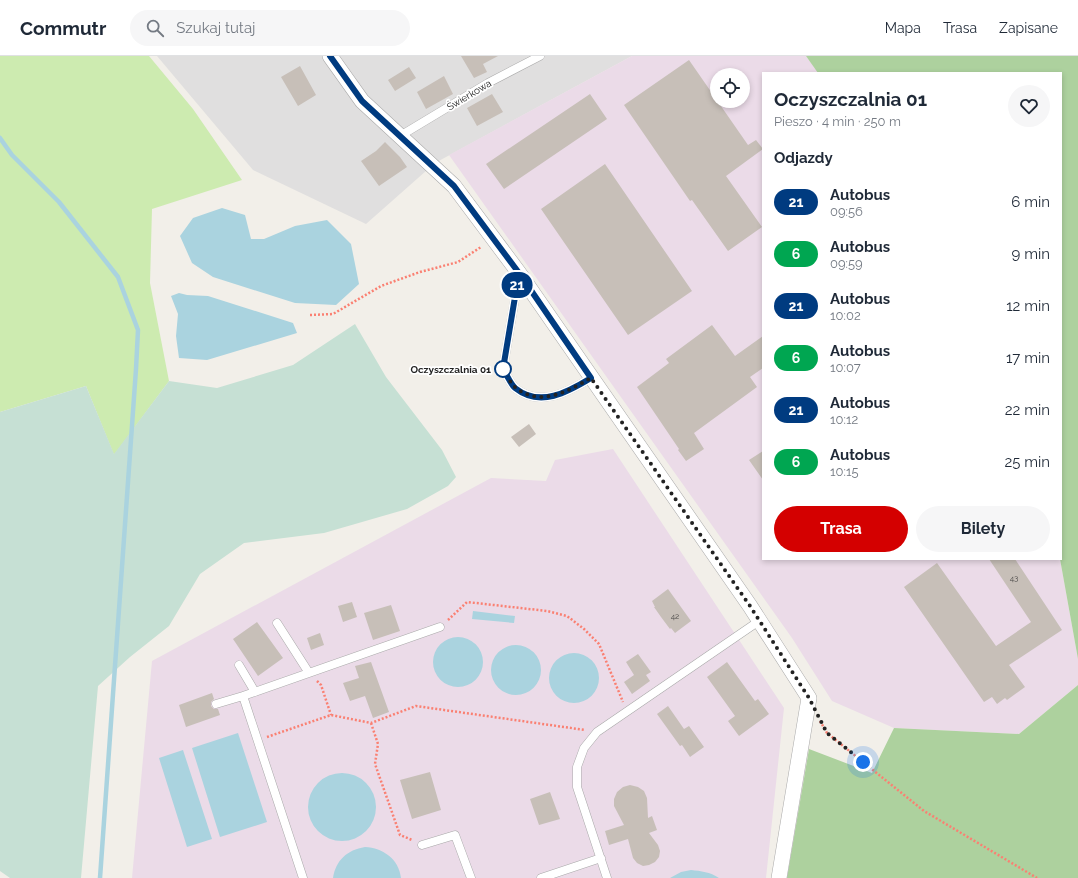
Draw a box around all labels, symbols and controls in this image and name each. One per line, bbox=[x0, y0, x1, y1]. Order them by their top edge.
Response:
search box bbox=[130, 10, 410, 46]
text: Commutr bbox=[20, 17, 106, 39]
icon: search bbox=[144, 17, 166, 39]
text: Szukaj tutaj bbox=[176, 19, 255, 37]
text: Mapa bbox=[885, 20, 921, 36]
text: Trasa bbox=[943, 20, 977, 36]
text: Zapisane bbox=[999, 20, 1058, 36]
map controls bbox=[710, 68, 750, 108]
button: locate bbox=[710, 68, 750, 108]
street label: Świerkowa bbox=[445, 77, 493, 113]
button: heart bbox=[1008, 85, 1050, 127]
text: Oczyszczalnia 01 bbox=[774, 88, 927, 110]
text: Pieszo · 4 min · 250 m bbox=[774, 114, 901, 129]
text: Odjazdy bbox=[774, 149, 833, 167]
text: Autobus bbox=[830, 186, 890, 204]
text: 6 min bbox=[1011, 193, 1050, 211]
text: 21 bbox=[789, 194, 803, 210]
text: 09:56 bbox=[830, 204, 863, 219]
text: Autobus bbox=[830, 238, 890, 256]
text: 9 min bbox=[1012, 245, 1050, 263]
text: 6 bbox=[792, 246, 800, 262]
text: 09:59 bbox=[830, 256, 863, 271]
line badge: 21 bbox=[499, 272, 535, 298]
text: 21 bbox=[510, 277, 524, 293]
text: Autobus bbox=[830, 290, 890, 308]
text: 12 min bbox=[1006, 297, 1050, 315]
text: 21 bbox=[789, 298, 803, 314]
text: 10:02 bbox=[830, 308, 861, 323]
text: Autobus bbox=[830, 342, 890, 360]
text: 17 min bbox=[1006, 349, 1050, 367]
text: 6 bbox=[792, 350, 800, 366]
marker: Oczyszczalnia 01 bbox=[494, 360, 512, 378]
text: 10:07 bbox=[830, 360, 861, 375]
place label: Oczyszczalnia 01 bbox=[410, 364, 491, 375]
text: Autobus bbox=[830, 394, 890, 412]
text: 22 min bbox=[1005, 401, 1050, 419]
text: 21 bbox=[789, 402, 803, 418]
text: 10:12 bbox=[830, 412, 858, 427]
text: Autobus bbox=[830, 446, 890, 464]
text: 25 min bbox=[1004, 453, 1050, 471]
text: 6 bbox=[792, 454, 800, 470]
text: 10:15 bbox=[830, 464, 859, 479]
button: Trasa bbox=[774, 506, 908, 552]
button: Bilety bbox=[916, 506, 1050, 552]
house number: 43 bbox=[1010, 573, 1018, 583]
house number: 42 bbox=[671, 611, 679, 621]
your location bbox=[853, 752, 873, 772]

